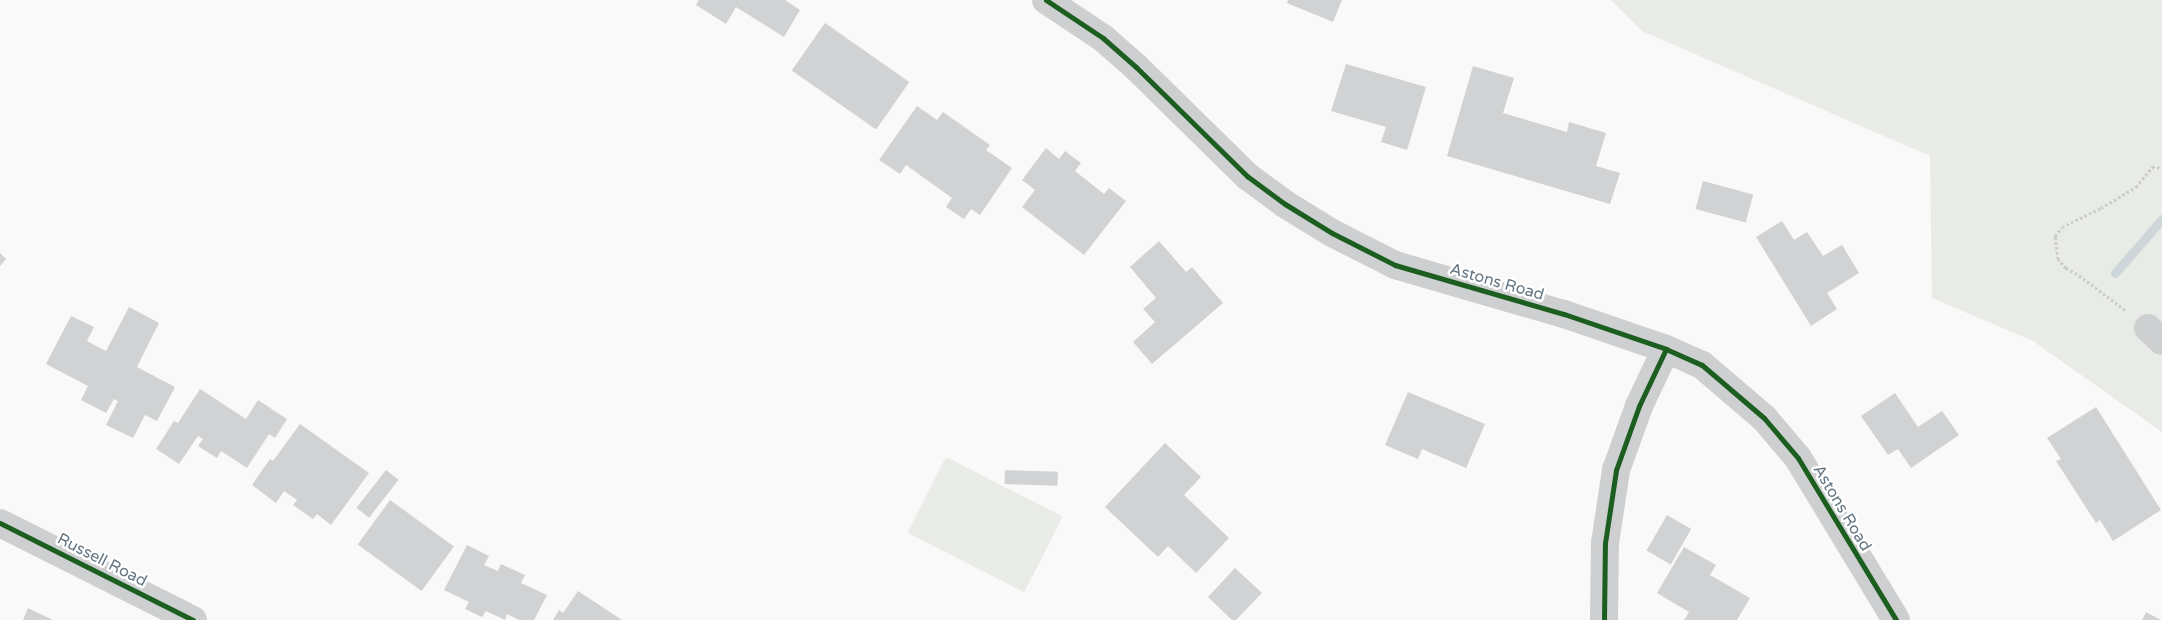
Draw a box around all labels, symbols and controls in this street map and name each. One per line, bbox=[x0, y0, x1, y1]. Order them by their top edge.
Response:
street label: Astons Road bbox=[1448, 259, 1546, 305]
street label: Astons Road bbox=[1809, 461, 1875, 555]
street label: Russell Road bbox=[54, 529, 150, 591]

